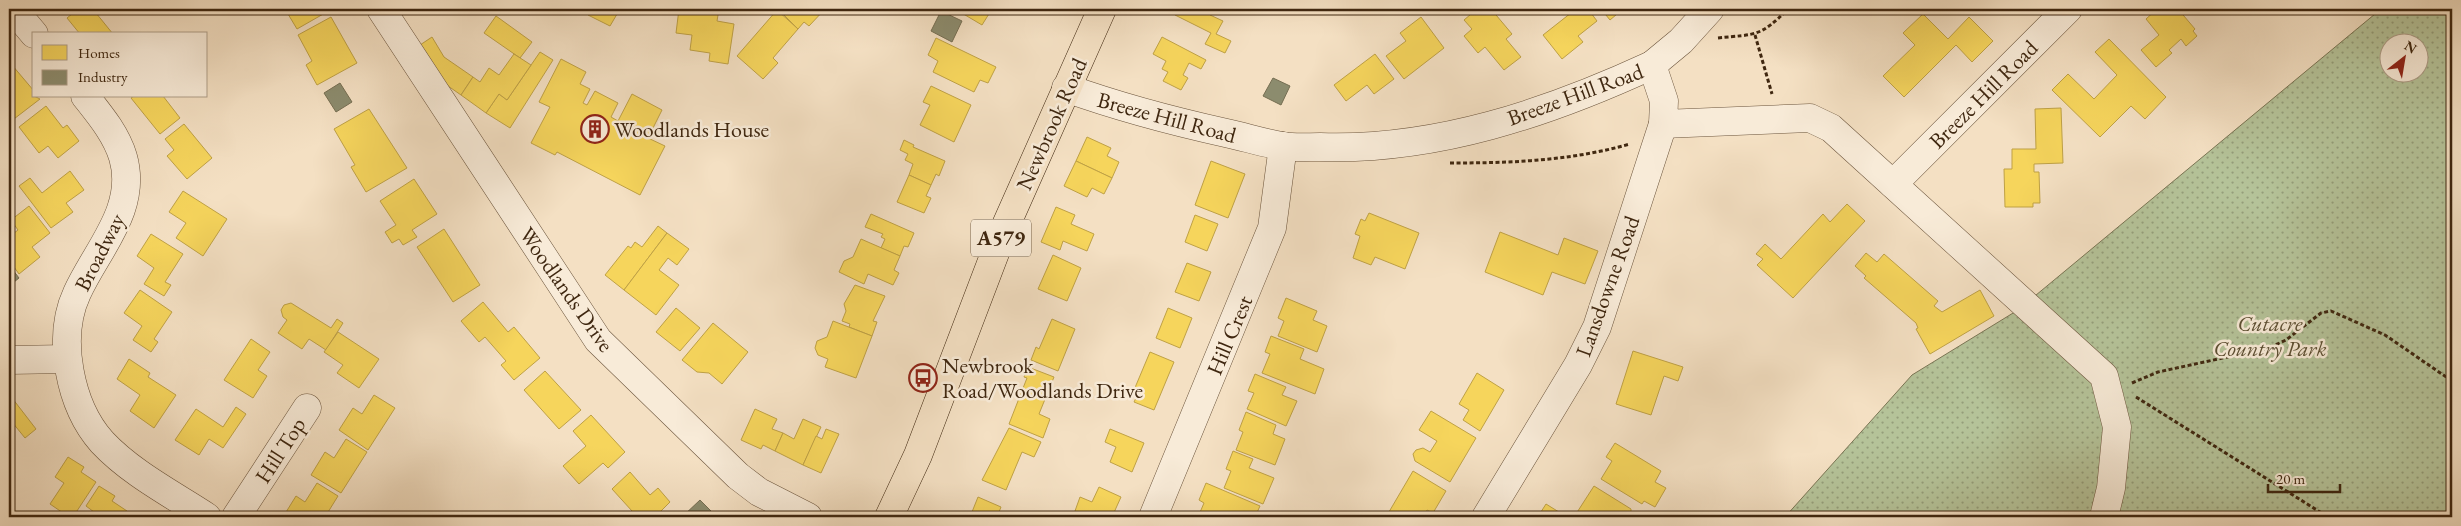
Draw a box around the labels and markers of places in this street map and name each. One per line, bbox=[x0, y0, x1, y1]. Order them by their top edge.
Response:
building icon: Woodlands House bbox=[580, 114, 610, 144]
place label: Woodlands House bbox=[614, 115, 770, 144]
place label: Newbrook Road/Woodlands Drive bbox=[942, 351, 1143, 405]
bus stop icon: Newbrook Road/Woodlands Drive bbox=[908, 363, 938, 393]

